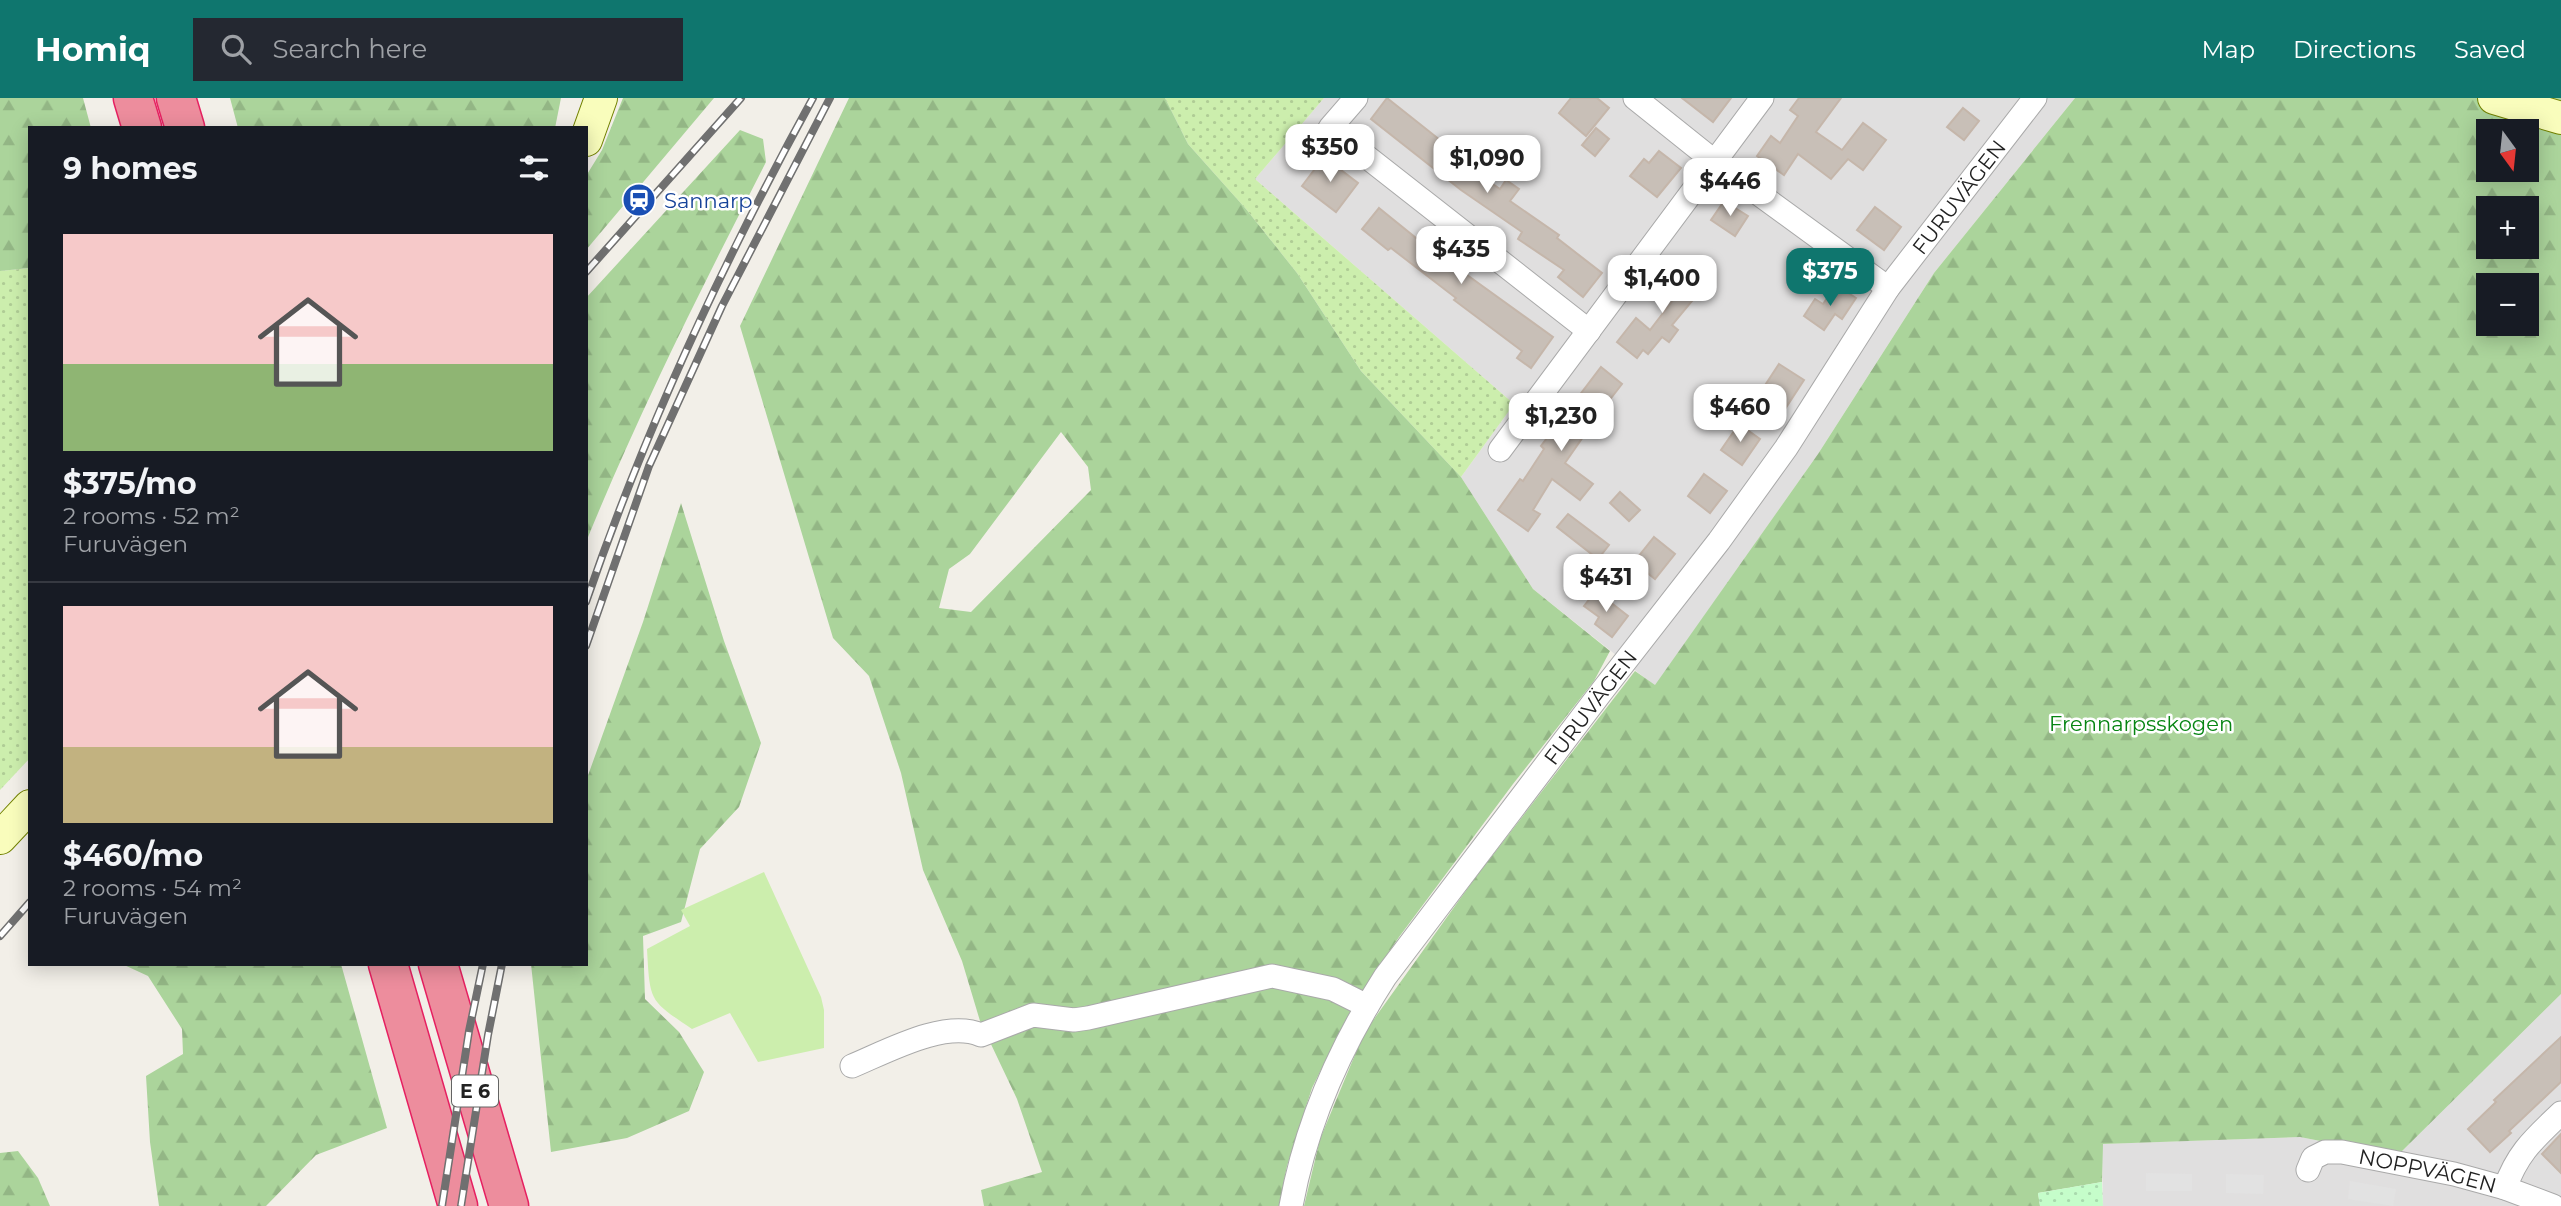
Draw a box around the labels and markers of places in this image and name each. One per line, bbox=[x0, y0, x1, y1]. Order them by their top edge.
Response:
pin: $350 bbox=[1289, 125, 1371, 184]
pin: $1,090 bbox=[1430, 136, 1544, 195]
pin: $446 bbox=[1689, 158, 1771, 218]
station icon: Sannarp bbox=[620, 181, 658, 219]
place label: Sannarp bbox=[664, 188, 753, 213]
pin: $435 bbox=[1420, 226, 1502, 286]
pin: $375 bbox=[1789, 248, 1871, 308]
pin: $1,400 bbox=[1605, 256, 1719, 315]
pin: $460 bbox=[1699, 384, 1781, 444]
pin: $1,230 bbox=[1504, 394, 1618, 453]
pin: $431 bbox=[1565, 554, 1647, 614]

